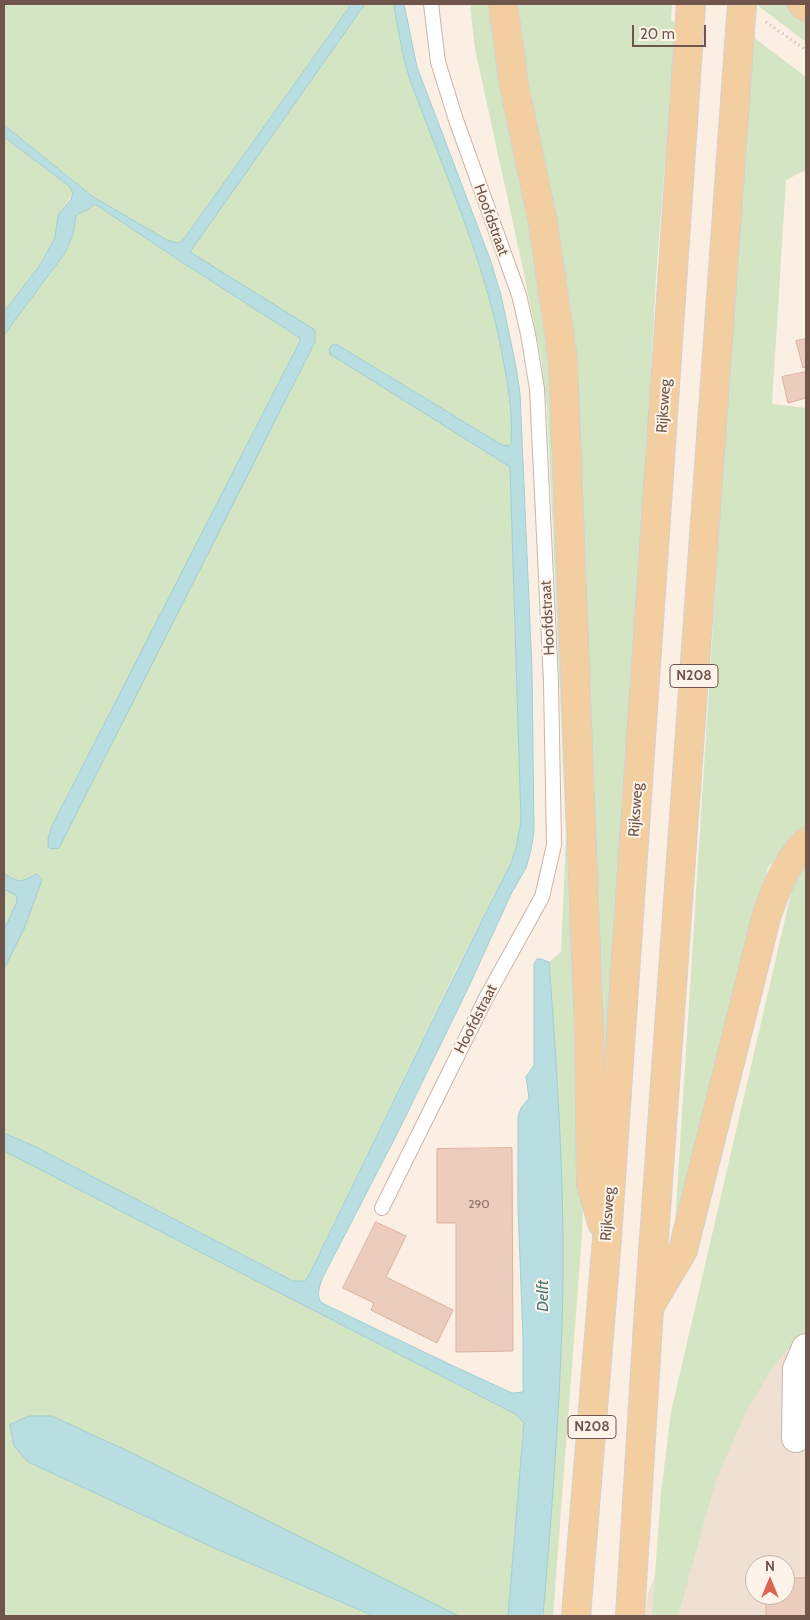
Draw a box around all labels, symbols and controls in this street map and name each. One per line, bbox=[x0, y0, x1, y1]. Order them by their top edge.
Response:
scale bar bbox=[635, 15, 709, 47]
text: 20 m bbox=[640, 25, 675, 43]
street label: Hoofdstraat bbox=[470, 182, 512, 258]
street label: Rijksweg bbox=[653, 378, 675, 434]
street label: Hoofdstraat bbox=[537, 580, 559, 656]
road number: N208 bbox=[670, 664, 718, 688]
street label: Rijksweg bbox=[625, 782, 647, 838]
street label: Hoofdstraat bbox=[451, 981, 501, 1057]
street label: Rijksweg bbox=[597, 1186, 619, 1242]
house number: 290 bbox=[468, 1197, 490, 1211]
water label: Delft bbox=[533, 1280, 553, 1312]
road number: N208 bbox=[568, 1415, 616, 1438]
north arrow bbox=[745, 1555, 795, 1605]
text: N bbox=[765, 1557, 775, 1575]

